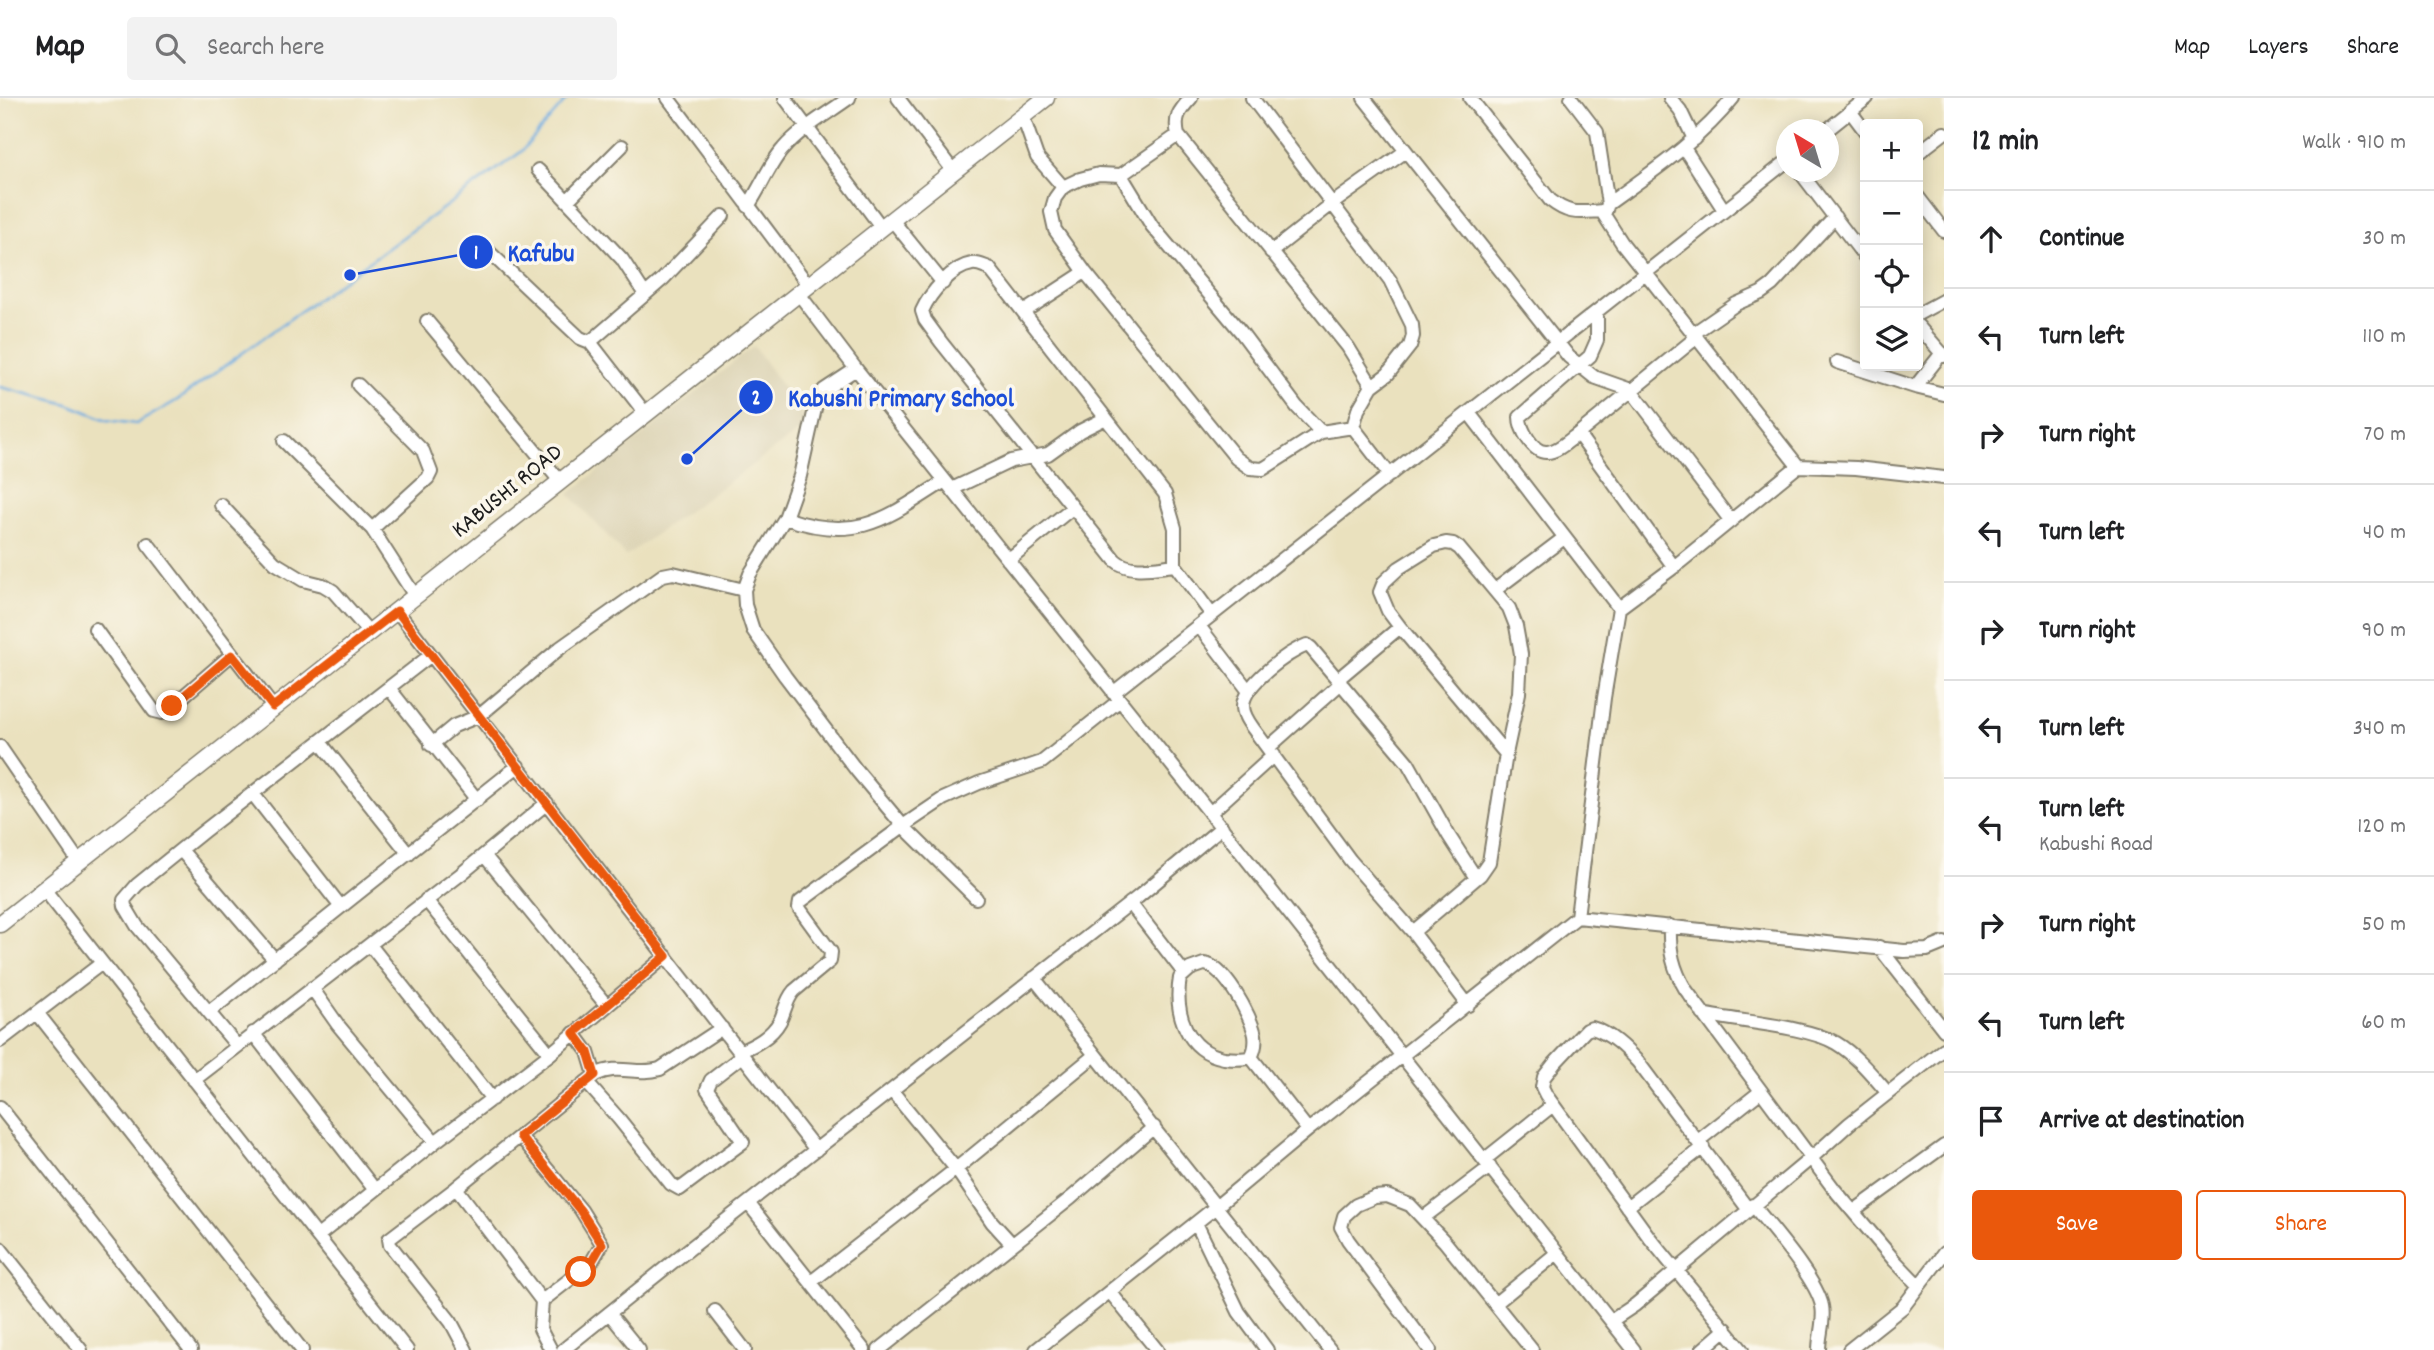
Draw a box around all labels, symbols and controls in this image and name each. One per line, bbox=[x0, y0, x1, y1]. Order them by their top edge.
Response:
search box bbox=[127, 17, 617, 80]
text: Map bbox=[35, 25, 85, 72]
icon: search bbox=[151, 29, 189, 67]
text: Search here bbox=[207, 30, 325, 67]
text: Map bbox=[2174, 31, 2210, 65]
text: Layers bbox=[2248, 31, 2309, 65]
text: Share bbox=[2347, 31, 2399, 65]
north arrow bbox=[1776, 119, 1839, 182]
map controls bbox=[1860, 119, 1923, 371]
button: + bbox=[1860, 119, 1923, 182]
text: 12 min bbox=[1972, 122, 2039, 165]
text: Walk · 910 m bbox=[2302, 127, 2406, 160]
button: − bbox=[1860, 182, 1923, 245]
icon: ahead bbox=[1972, 220, 2010, 258]
text: Continue bbox=[2039, 221, 2124, 258]
text: 30 m bbox=[2362, 223, 2406, 256]
callout: Kafubu bbox=[458, 229, 588, 276]
text: Kafubu bbox=[507, 237, 575, 274]
text: 1 bbox=[474, 240, 478, 270]
button: locate bbox=[1860, 245, 1923, 308]
button: layers bbox=[1860, 308, 1923, 371]
icon: left bbox=[1972, 318, 2010, 356]
text: Turn left bbox=[2039, 319, 2125, 356]
text: 110 m bbox=[2362, 321, 2406, 354]
callout: Kabushi Primary School bbox=[739, 373, 1028, 420]
text: Kabushi Primary School bbox=[788, 382, 1015, 419]
text: 2 bbox=[751, 385, 761, 415]
icon: right bbox=[1972, 416, 2010, 454]
text: Turn right bbox=[2039, 417, 2136, 454]
text: 70 m bbox=[2364, 419, 2406, 452]
street label: KABUSHI ROAD bbox=[445, 437, 571, 547]
icon: left bbox=[1972, 514, 2010, 552]
text: Turn left bbox=[2039, 515, 2125, 552]
text: 40 m bbox=[2363, 517, 2406, 550]
icon: right bbox=[1972, 612, 2010, 650]
text: Turn right bbox=[2039, 613, 2136, 650]
text: 90 m bbox=[2362, 615, 2406, 648]
route end bbox=[156, 690, 187, 721]
icon: left bbox=[1972, 710, 2010, 748]
text: Turn left bbox=[2039, 711, 2125, 748]
text: 340 m bbox=[2353, 713, 2406, 746]
text: Turn left bbox=[2039, 792, 2125, 829]
icon: left bbox=[1972, 808, 2010, 846]
text: 120 m bbox=[2357, 811, 2406, 844]
text: Kabushi Road bbox=[2039, 829, 2153, 862]
icon: right bbox=[1972, 906, 2010, 944]
text: Turn right bbox=[2039, 907, 2136, 944]
text: 50 m bbox=[2362, 909, 2406, 942]
icon: left bbox=[1972, 1004, 2010, 1042]
text: Turn left bbox=[2039, 1005, 2125, 1042]
text: 60 m bbox=[2361, 1007, 2406, 1040]
icon: arrive bbox=[1972, 1102, 2010, 1140]
text: Arrive at destination bbox=[2039, 1103, 2244, 1140]
button: Save bbox=[1972, 1190, 2182, 1260]
button: Share bbox=[2196, 1190, 2406, 1260]
route start bbox=[565, 1256, 596, 1287]

